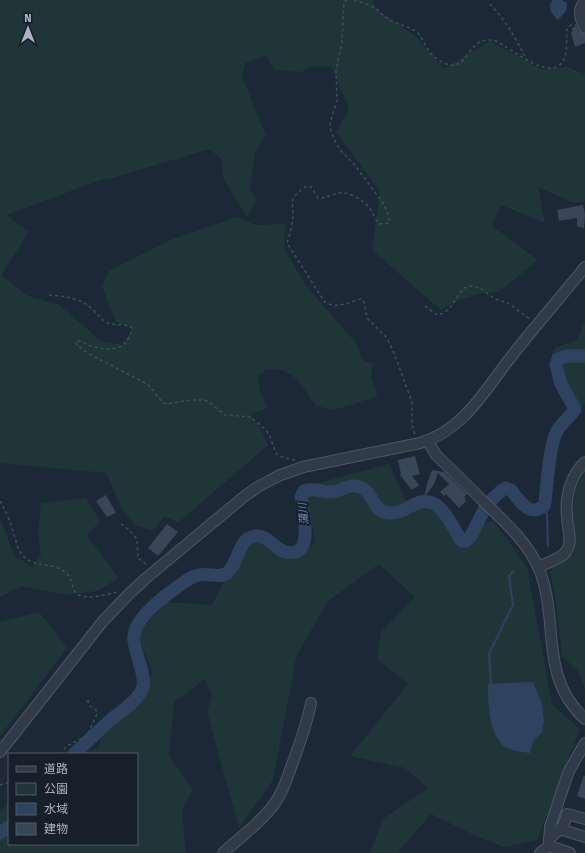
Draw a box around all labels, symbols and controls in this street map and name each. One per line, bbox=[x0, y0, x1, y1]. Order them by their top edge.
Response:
north arrow bbox=[8, 8, 48, 48]
text: N bbox=[24, 12, 32, 25]
water label: 蒲川 bbox=[296, 501, 311, 526]
legend bbox=[8, 753, 138, 845]
text: 道路 bbox=[44, 762, 68, 776]
text: 公園 bbox=[44, 782, 68, 796]
text: 水域 bbox=[44, 802, 68, 816]
text: 建物 bbox=[44, 822, 68, 836]

